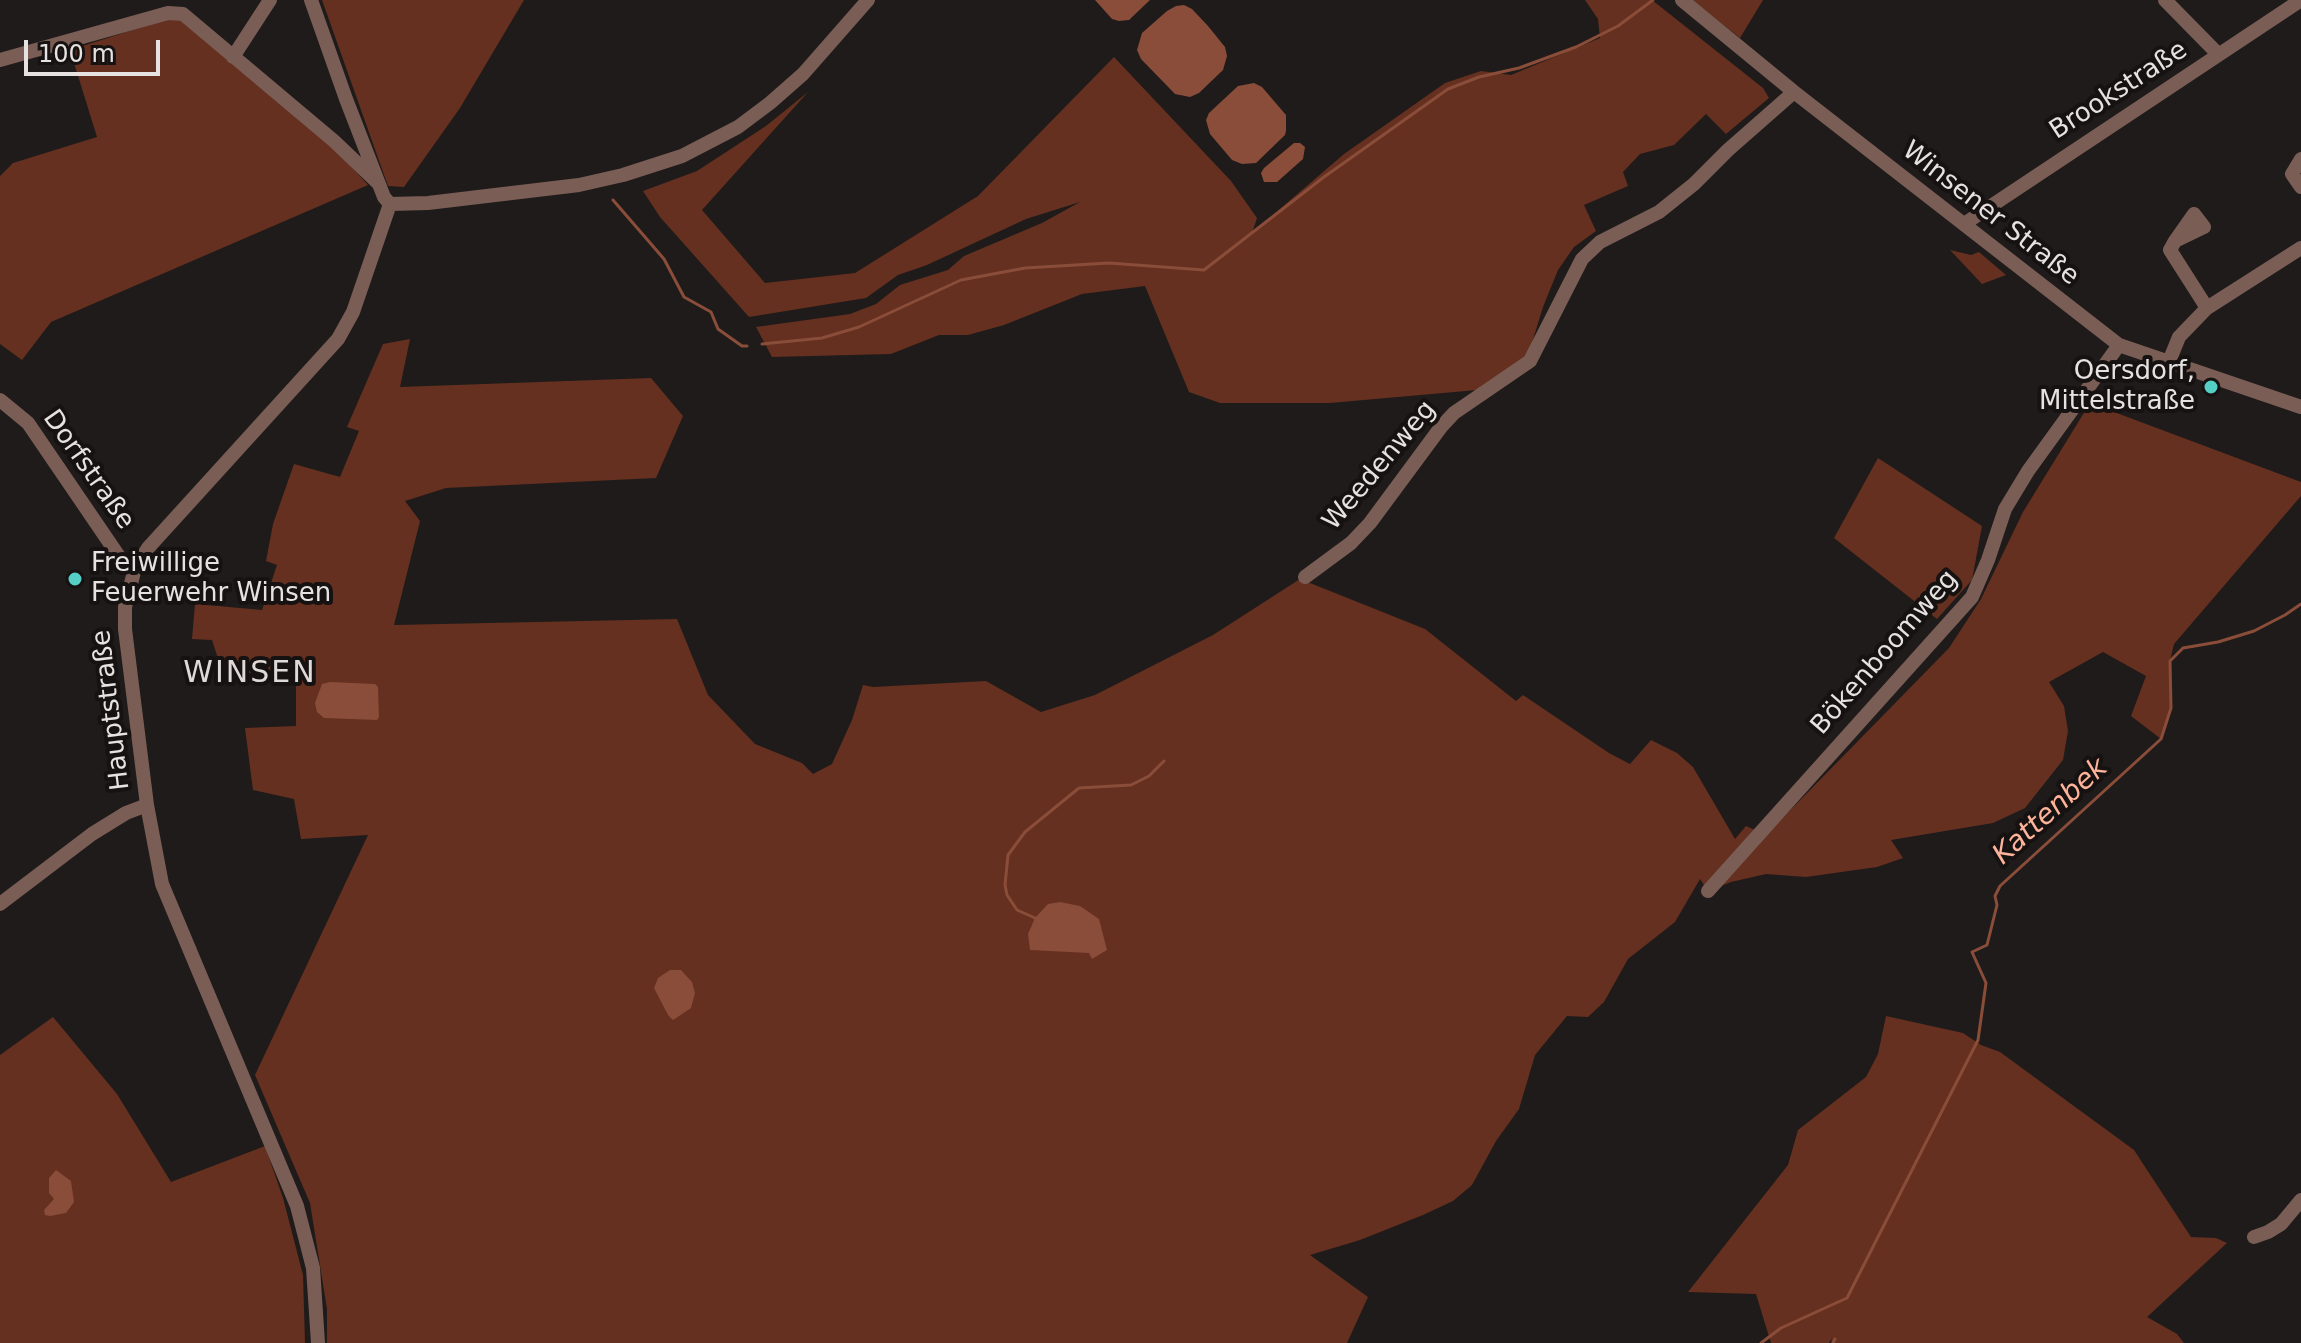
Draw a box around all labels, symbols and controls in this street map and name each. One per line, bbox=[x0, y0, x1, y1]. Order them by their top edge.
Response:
scale bar bbox=[28, 24, 164, 74]
street label: Brookstraße bbox=[2044, 35, 2194, 147]
text: 100 m bbox=[38, 40, 115, 68]
street label: Winsener Straße bbox=[1895, 135, 2085, 293]
place label: Oersdorf, Mittelstraße bbox=[2039, 356, 2195, 418]
marker: Oersdorf, Mittelstraße bbox=[2202, 378, 2220, 396]
street label: Weedenweg bbox=[1317, 395, 1443, 537]
street label: Dorfstraße bbox=[35, 404, 141, 536]
place label: Freiwillige Feuerwehr Winsen bbox=[91, 548, 331, 610]
street label: Bökenboomweg bbox=[1805, 564, 1965, 742]
marker: Freiwillige Feuerwehr Winsen bbox=[66, 570, 84, 588]
street label: Hauptstraße bbox=[87, 628, 137, 792]
district label: WINSEN bbox=[183, 656, 317, 692]
water label: Kattenbek bbox=[1987, 752, 2115, 872]

